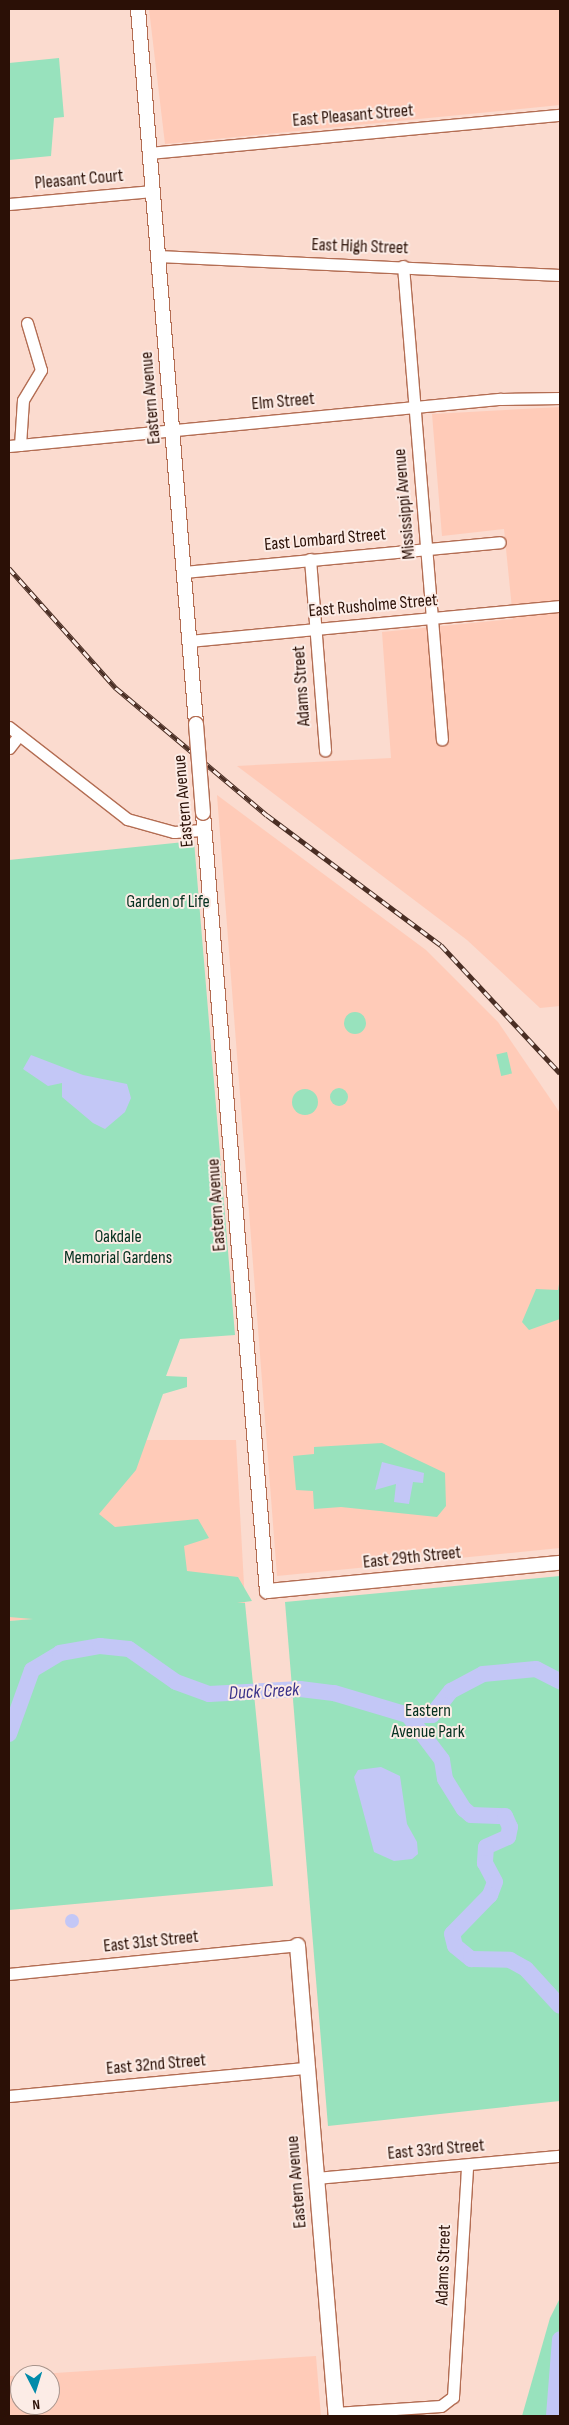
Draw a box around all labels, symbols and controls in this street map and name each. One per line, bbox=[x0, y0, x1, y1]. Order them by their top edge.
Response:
street label: East Pleasant Street bbox=[292, 100, 414, 132]
street label: Pleasant Court bbox=[34, 165, 124, 195]
street label: East High Street bbox=[311, 235, 409, 259]
street label: Eastern Avenue bbox=[136, 351, 166, 445]
street label: Elm Street bbox=[251, 388, 315, 416]
street label: Mississippi Avenue bbox=[389, 448, 421, 560]
street label: East Lombard Street bbox=[263, 524, 387, 556]
street label: East Rusholme Street bbox=[308, 590, 438, 622]
street label: Adams Street bbox=[288, 645, 316, 727]
street label: Eastern Avenue bbox=[169, 754, 199, 848]
park label: Garden of Life bbox=[126, 891, 210, 913]
street label: Eastern Avenue bbox=[203, 1158, 231, 1252]
park label: Oakdale Memorial Gardens bbox=[64, 1227, 172, 1270]
street label: East 29th Street bbox=[362, 1542, 462, 1574]
water label: Duck Creek bbox=[228, 1679, 300, 1705]
park label: Eastern Avenue Park bbox=[391, 1701, 465, 1744]
street label: East 31st Street bbox=[102, 1926, 200, 1958]
street label: East 32nd Street bbox=[105, 2050, 207, 2080]
street label: Eastern Avenue bbox=[282, 2135, 312, 2229]
street label: East 33rd Street bbox=[387, 2135, 485, 2165]
street label: Adams Street bbox=[432, 2224, 456, 2306]
north arrow bbox=[10, 2365, 60, 2415]
text: N bbox=[32, 2396, 41, 2413]

